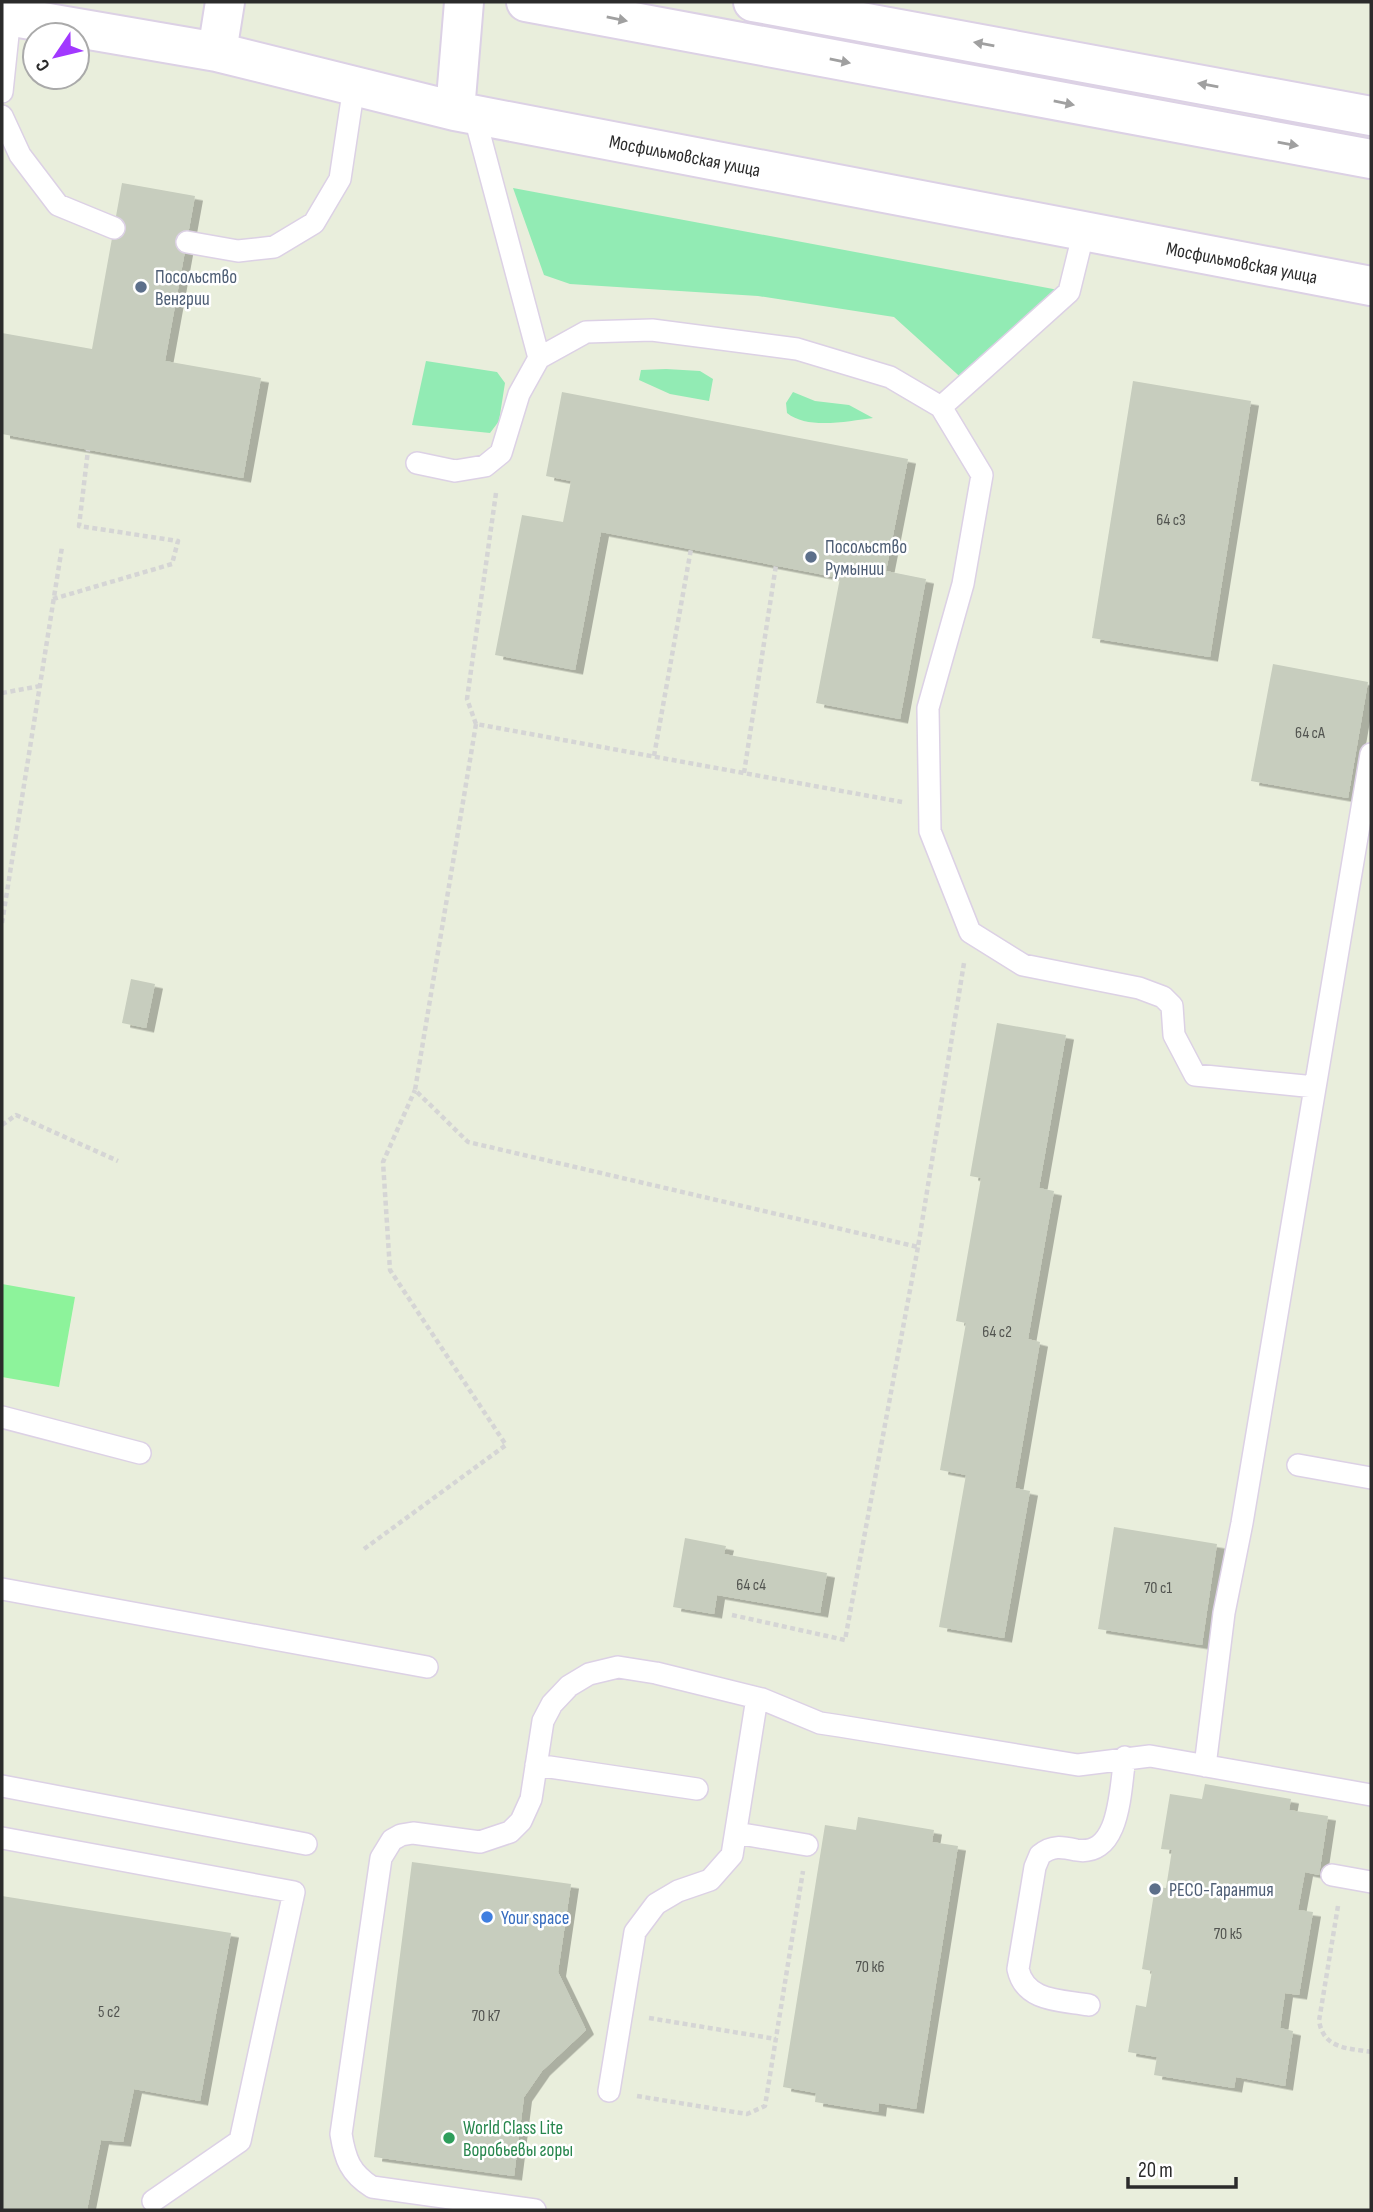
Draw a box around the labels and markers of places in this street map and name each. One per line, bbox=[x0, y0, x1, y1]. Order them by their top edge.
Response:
place label: Посольство Венгрии bbox=[155, 266, 237, 311]
marker: Посольство Венгрии bbox=[133, 279, 149, 295]
place label: Посольство Румынии bbox=[825, 536, 907, 581]
marker: Посольство Румынии bbox=[803, 549, 819, 565]
place label: РЕСО-Гарантия bbox=[1169, 1879, 1274, 1902]
marker: РЕСО-Гарантия bbox=[1147, 1881, 1163, 1897]
place label: Your space bbox=[501, 1907, 569, 1930]
marker: Your space bbox=[479, 1909, 495, 1925]
place label: World Class Lite Воробьевы горы bbox=[463, 2117, 573, 2162]
marker: World Class Lite Воробьевы горы bbox=[441, 2130, 457, 2146]

